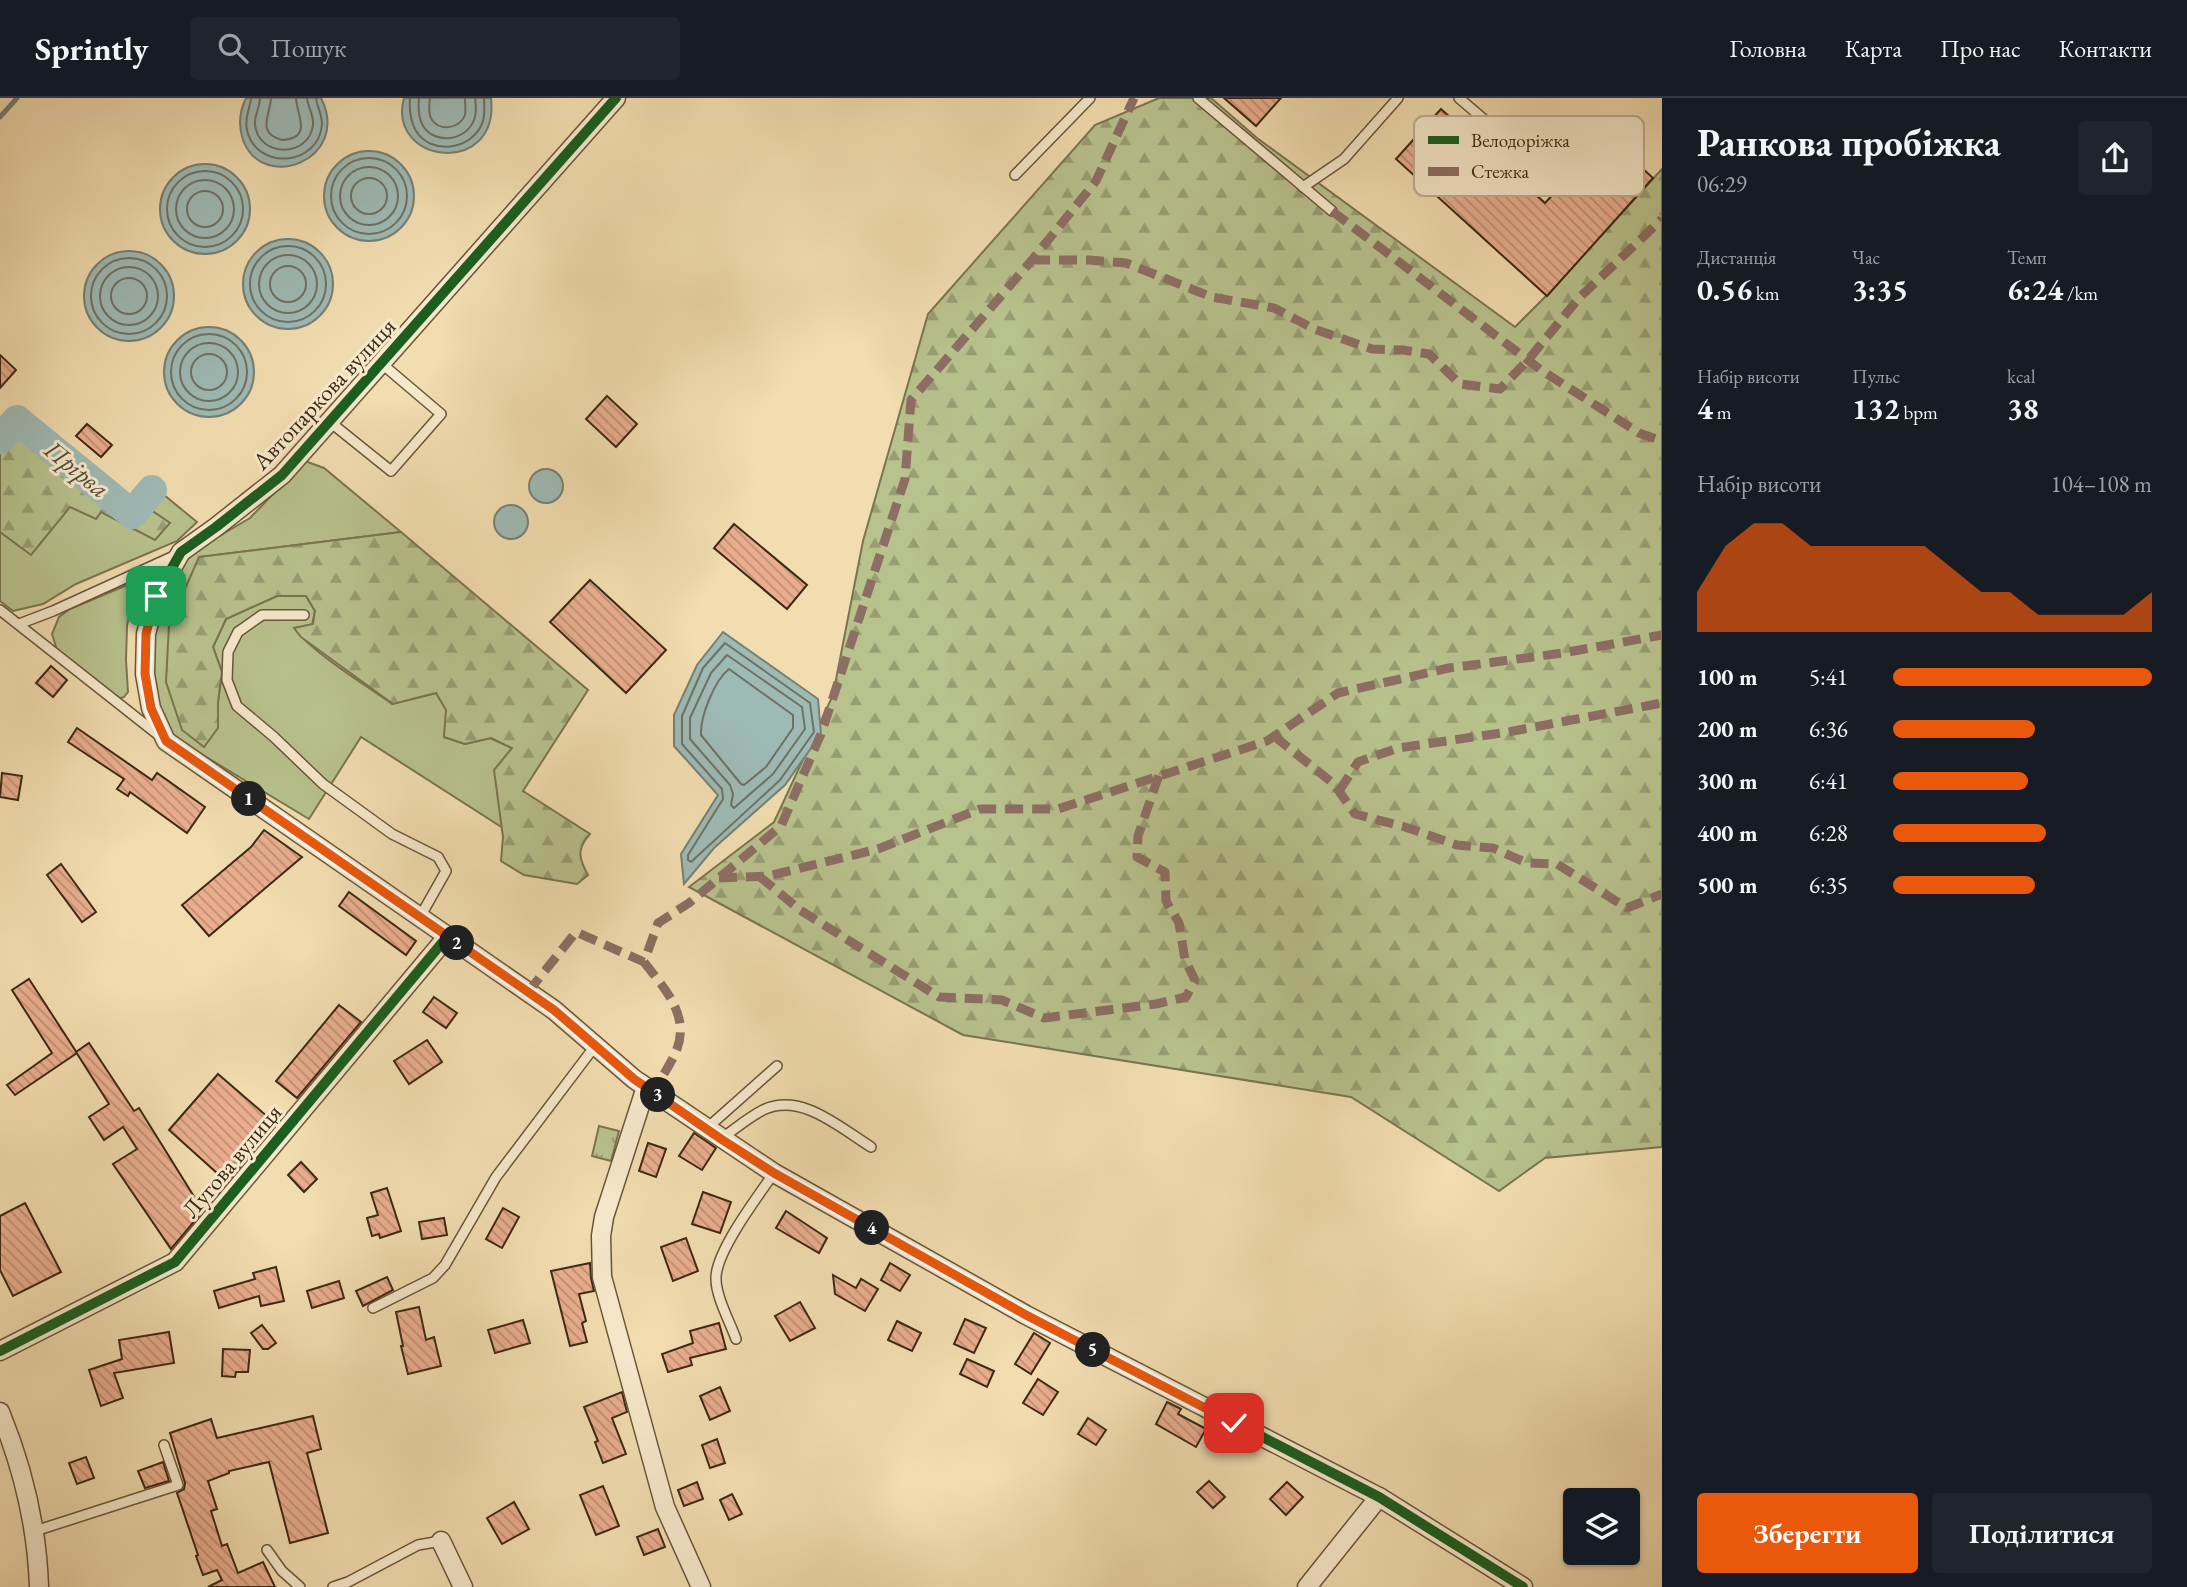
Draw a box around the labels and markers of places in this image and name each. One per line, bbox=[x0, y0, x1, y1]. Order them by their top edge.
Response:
pin bbox=[126, 566, 186, 626]
pin: 1 bbox=[232, 782, 266, 816]
pin: 2 bbox=[440, 926, 475, 960]
pin: 3 bbox=[640, 1077, 676, 1112]
pin: 4 bbox=[854, 1210, 890, 1246]
pin: 5 bbox=[1076, 1332, 1110, 1368]
pin bbox=[1204, 1393, 1264, 1453]

